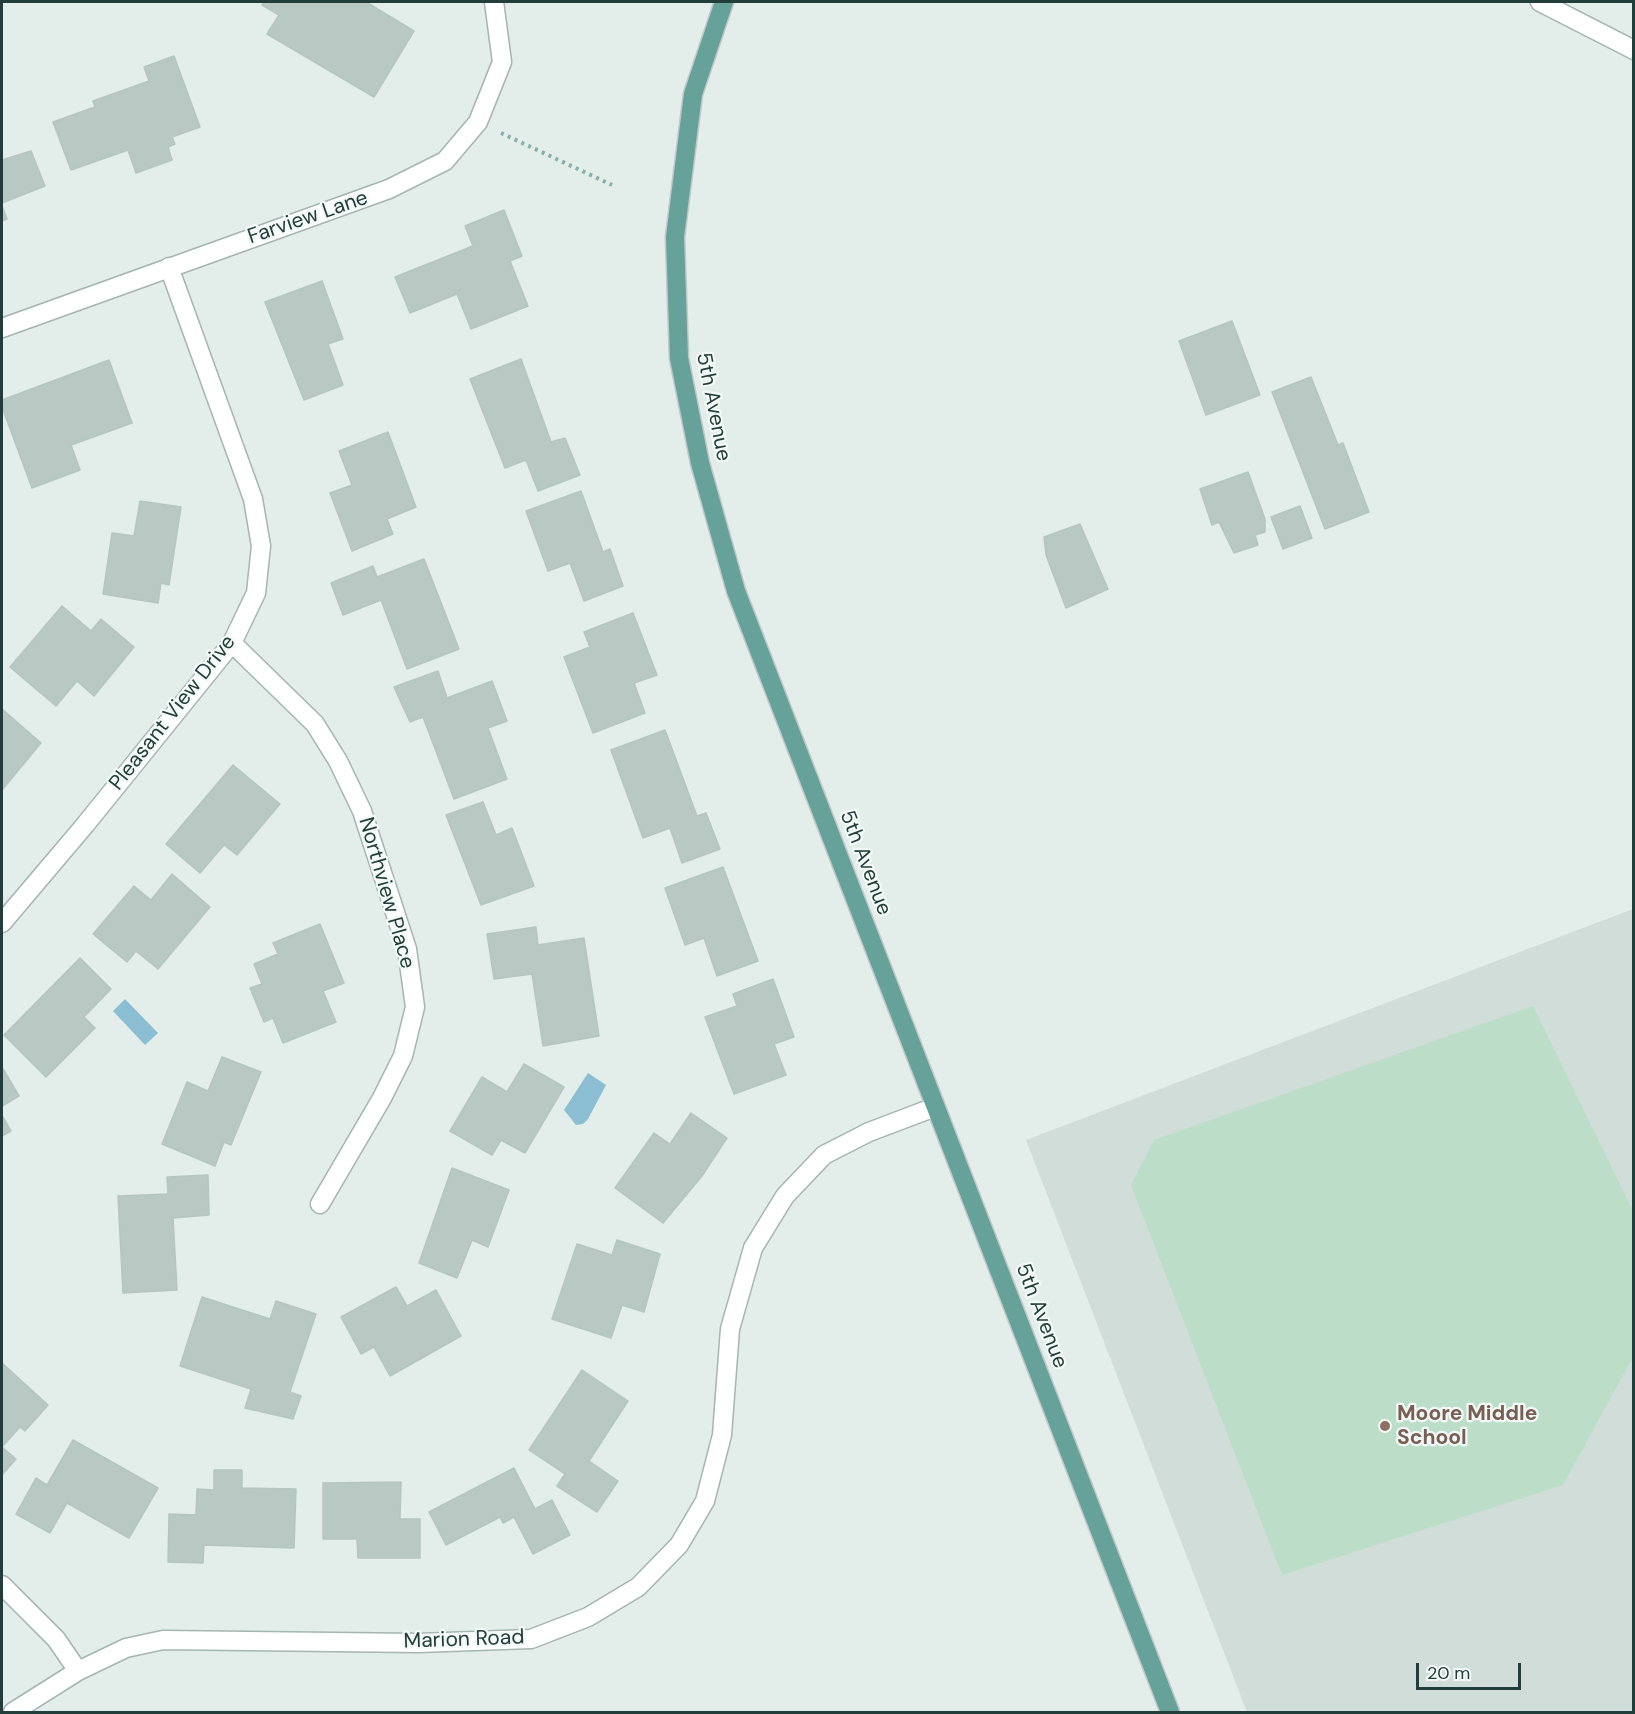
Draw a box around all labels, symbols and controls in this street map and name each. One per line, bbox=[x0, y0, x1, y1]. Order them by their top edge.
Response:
street label: Farview Lane bbox=[245, 186, 371, 250]
street label: 5th Avenue bbox=[690, 351, 736, 463]
street label: Pleasant View Drive bbox=[105, 630, 241, 796]
street label: 5th Avenue bbox=[834, 807, 896, 919]
street label: Northview Place bbox=[352, 814, 420, 972]
street label: 5th Avenue bbox=[1010, 1260, 1072, 1372]
place label: Moore Middle School bbox=[1397, 1401, 1537, 1451]
marker: Moore Middle School bbox=[1378, 1419, 1392, 1433]
street label: Marion Road bbox=[403, 1625, 525, 1655]
scale bar bbox=[1419, 1651, 1524, 1689]
text: 20 m bbox=[1427, 1661, 1470, 1685]

